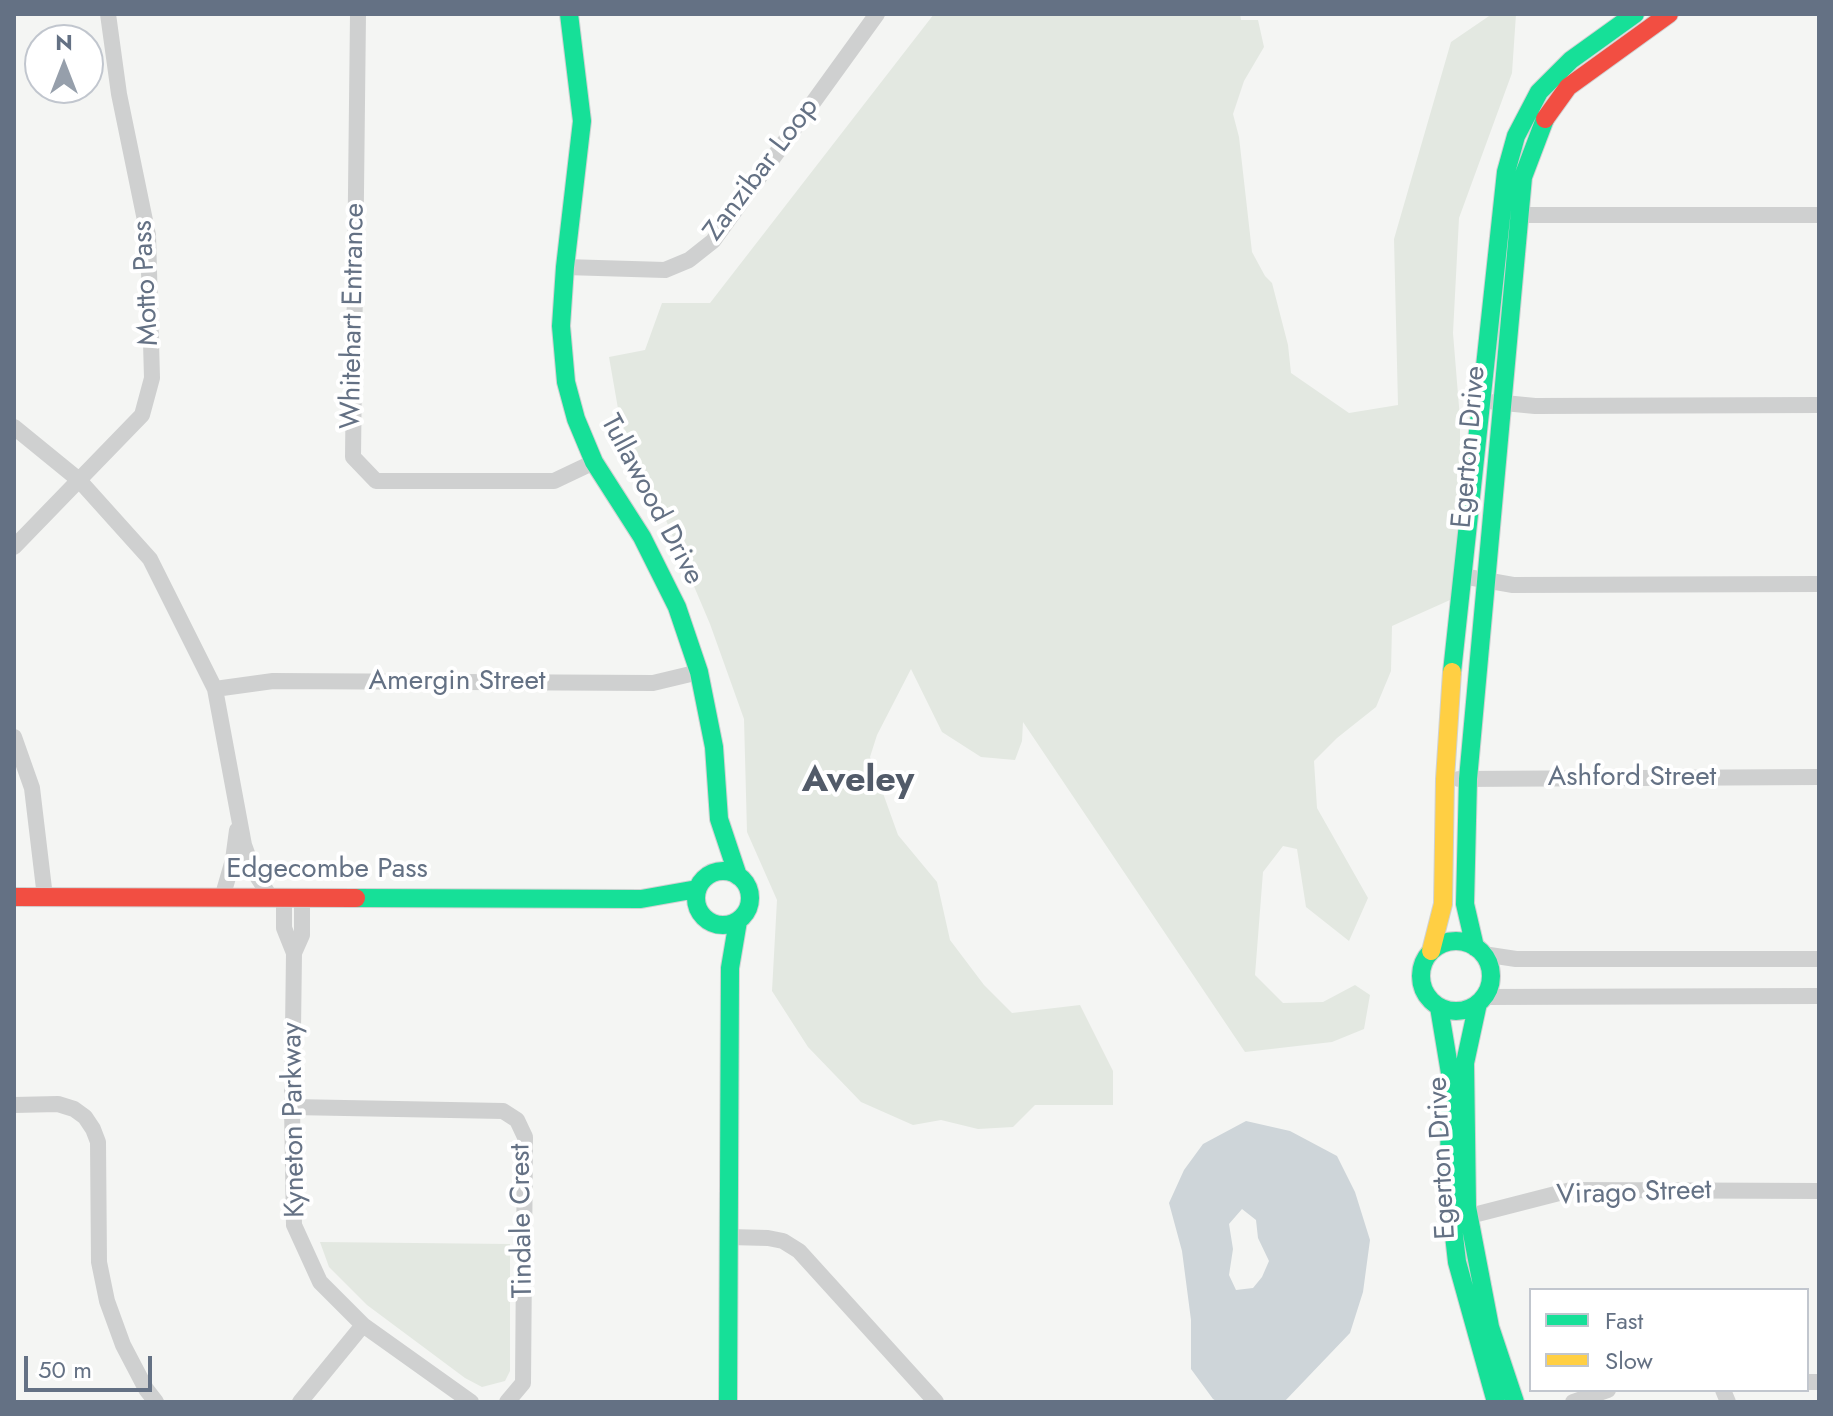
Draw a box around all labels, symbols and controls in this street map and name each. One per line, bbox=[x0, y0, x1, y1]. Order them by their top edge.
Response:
north arrow bbox=[24, 24, 104, 104]
text: N bbox=[55, 26, 73, 58]
street label: Zanzibar Loop bbox=[697, 92, 827, 248]
street label: Whitehart Entrance bbox=[335, 203, 373, 429]
street label: Motto Pass bbox=[127, 219, 167, 347]
street label: Egerton Drive bbox=[1446, 364, 1494, 530]
street label: Tullawood Drive bbox=[592, 409, 710, 591]
street label: Amergin Street bbox=[368, 665, 546, 699]
district label: Aveley bbox=[802, 760, 914, 804]
street label: Ashford Street bbox=[1548, 761, 1716, 795]
street label: Edgecombe Pass bbox=[226, 853, 428, 887]
street label: Kyneton Parkway bbox=[276, 1022, 314, 1218]
street label: Egerton Drive bbox=[1422, 1076, 1464, 1240]
street label: Tindale Crest bbox=[505, 1143, 541, 1299]
street label: Virago Street bbox=[1556, 1175, 1712, 1213]
legend bbox=[1529, 1288, 1809, 1392]
text: Fast bbox=[1605, 1303, 1643, 1338]
scale bar bbox=[28, 1340, 156, 1390]
text: Slow bbox=[1605, 1343, 1653, 1378]
text: 50 m bbox=[38, 1352, 92, 1387]

